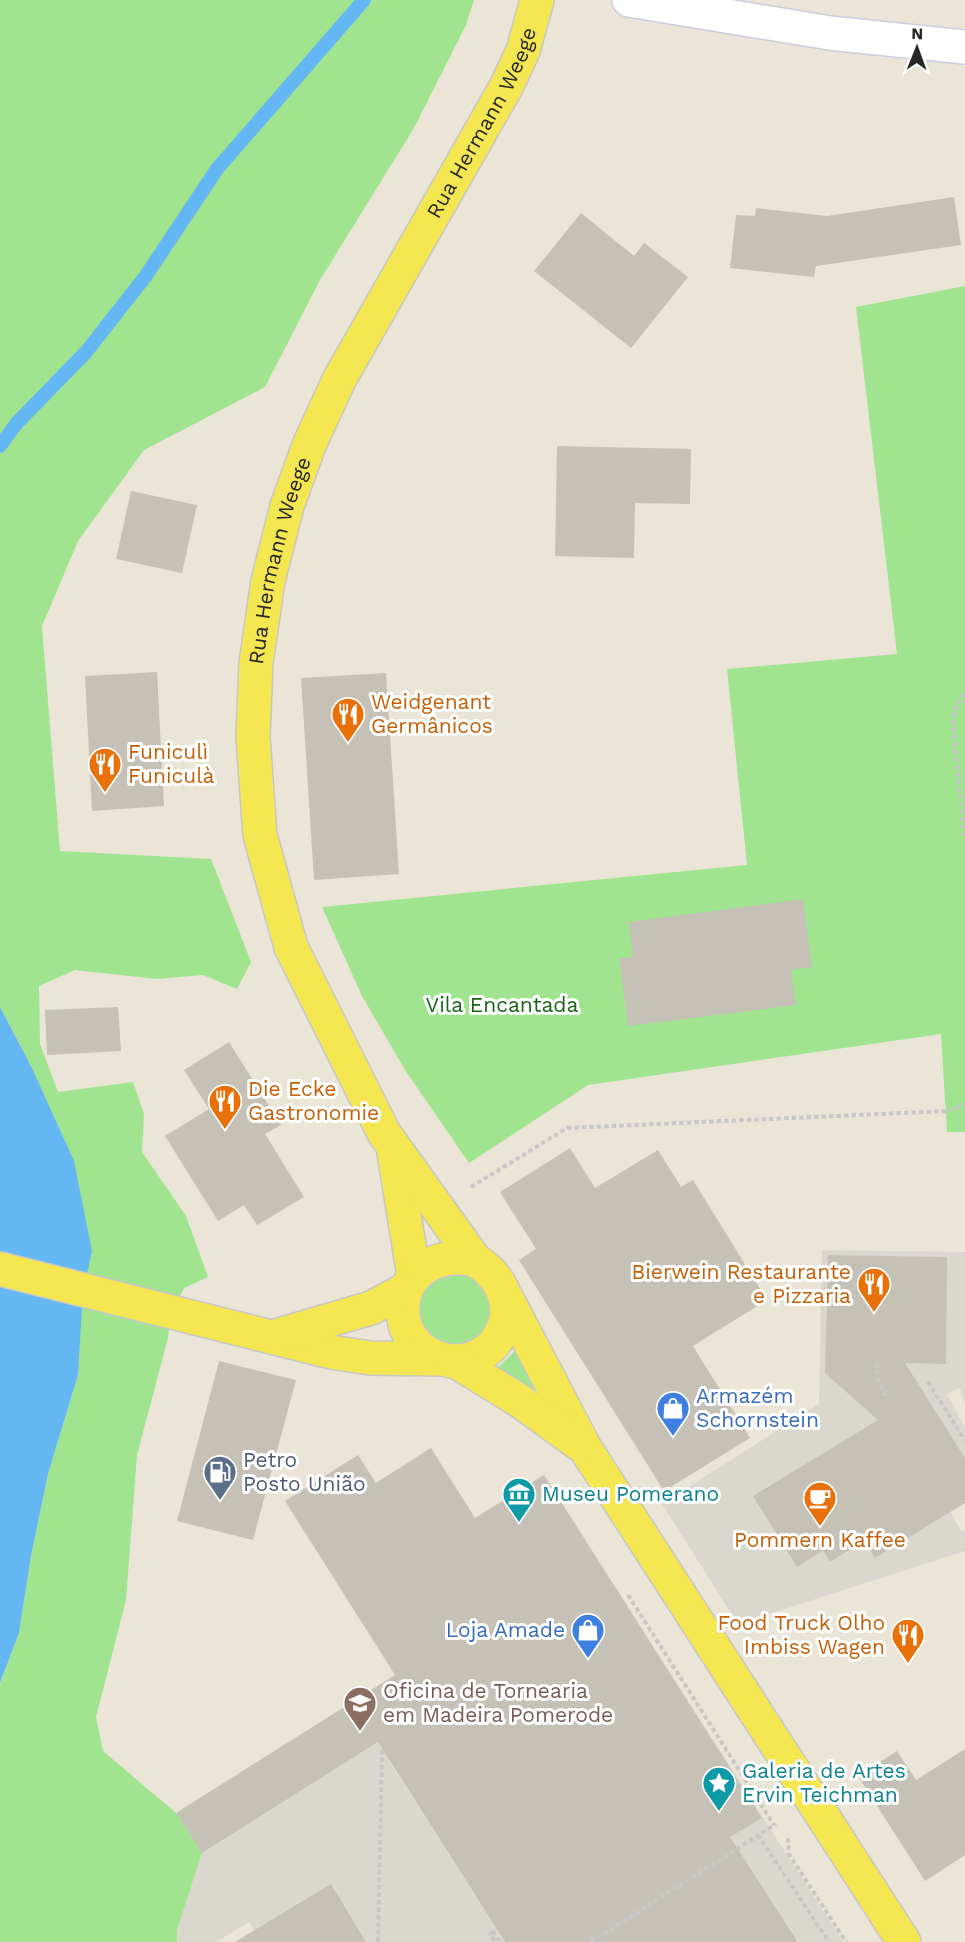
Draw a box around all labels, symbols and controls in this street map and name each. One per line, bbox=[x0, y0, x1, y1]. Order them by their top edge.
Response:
north arrow bbox=[887, 18, 947, 78]
street label: Rua Hermann Weege bbox=[421, 24, 541, 222]
text: N bbox=[911, 24, 923, 43]
street label: Rua Hermann Weege bbox=[243, 453, 316, 666]
place label: Weidgenant Germânicos bbox=[371, 689, 493, 738]
restaurant icon: Weidgenant Germânicos bbox=[330, 696, 366, 743]
place label: Funiculì Funiculà bbox=[128, 739, 215, 788]
restaurant icon: Funiculì Funiculà bbox=[87, 746, 123, 793]
park label: Vila Encantada bbox=[426, 992, 579, 1017]
place label: Die Ecke Gastronomie bbox=[248, 1076, 379, 1125]
restaurant icon: Die Ecke Gastronomie bbox=[207, 1083, 243, 1130]
place label: Bierwein Restaurante e Pizzaria bbox=[632, 1259, 851, 1308]
restaurant icon: Bierwein Restaurante e Pizzaria bbox=[856, 1266, 892, 1313]
place label: Armazém Schornstein bbox=[696, 1383, 819, 1432]
shop icon: Armazém Schornstein bbox=[655, 1390, 691, 1437]
place label: Petro Posto União bbox=[243, 1447, 366, 1496]
fuel station icon: Petro Posto União bbox=[202, 1454, 238, 1501]
museum icon: Museu Pomerano bbox=[501, 1476, 537, 1523]
cafe icon: Pommern Kaffee bbox=[802, 1480, 838, 1527]
place label: Museu Pomerano bbox=[542, 1481, 719, 1506]
place label: Pommern Kaffee bbox=[734, 1527, 906, 1552]
place label: Food Truck Olho Imbiss Wagen bbox=[718, 1610, 885, 1659]
shop icon: Loja Amade bbox=[570, 1612, 606, 1659]
place label: Loja Amade bbox=[446, 1617, 565, 1642]
restaurant icon: Food Truck Olho Imbiss Wagen bbox=[890, 1617, 926, 1664]
place label: Oficina de Tornearia em Madeira Pomerode bbox=[383, 1678, 613, 1727]
school or university icon: Oficina de Tornearia em Madeira Pomerode bbox=[342, 1685, 378, 1732]
place label: Galeria de Artes Ervin Teichman bbox=[742, 1758, 906, 1807]
place icon: Galeria de Artes Ervin Teichman bbox=[701, 1765, 737, 1812]

